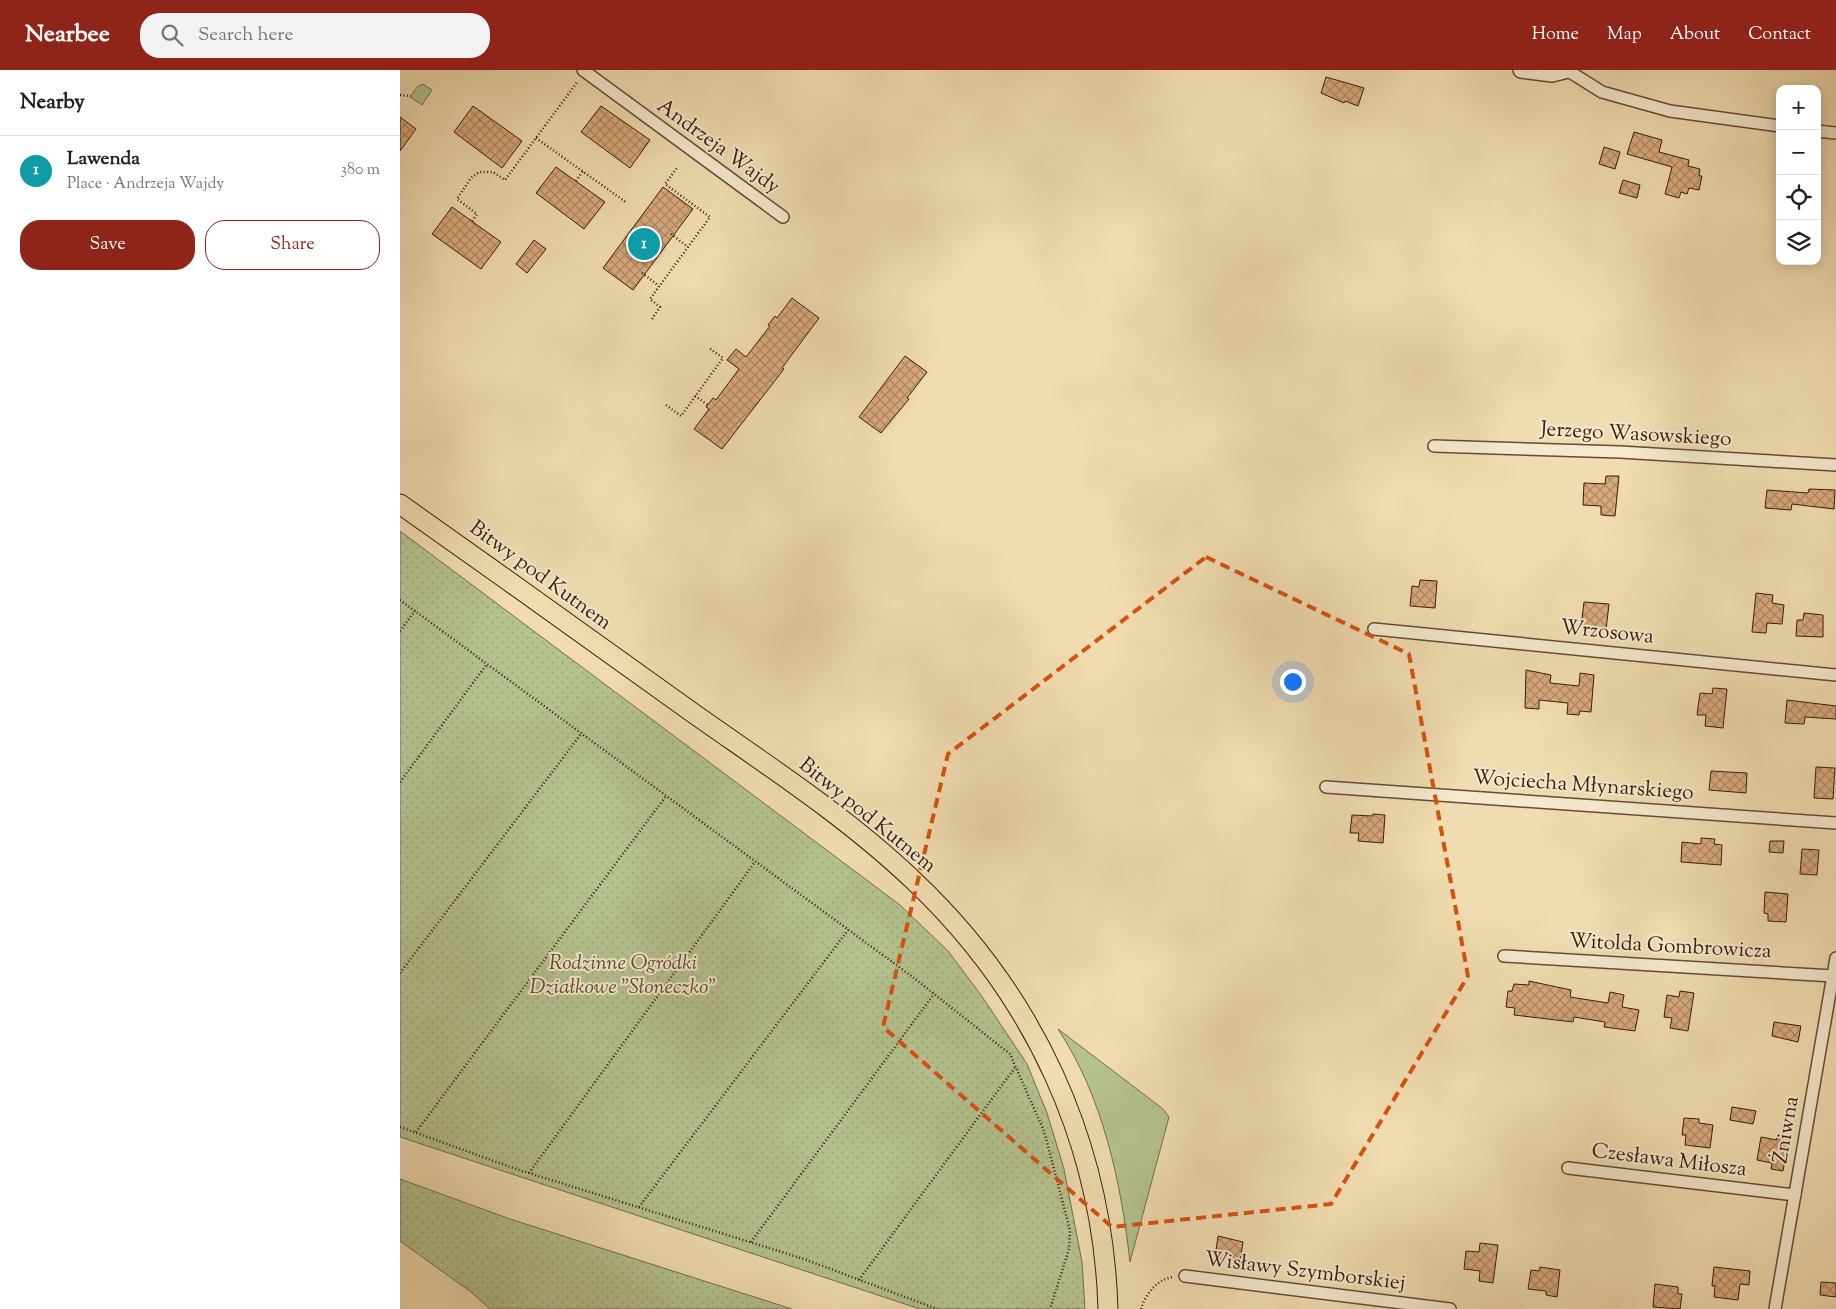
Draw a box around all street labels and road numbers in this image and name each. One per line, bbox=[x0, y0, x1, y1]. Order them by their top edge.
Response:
street label: Andrzeja Wajdy bbox=[650, 92, 786, 202]
street label: Jerzego Wasowskiego bbox=[1539, 415, 1732, 455]
street label: Bitwy pod Kutnem bbox=[463, 514, 617, 638]
street label: Wrzosowa bbox=[1559, 613, 1656, 653]
street label: Bitwy pod Kutnem bbox=[792, 751, 942, 881]
street label: Wojciecha Młynarskiego bbox=[1471, 763, 1695, 809]
street label: Witolda Gombrowicza bbox=[1568, 927, 1772, 967]
street label: Żniwna bbox=[1766, 1094, 1808, 1166]
street label: Czesława Miłosza bbox=[1590, 1137, 1749, 1185]
street label: Wisławy Szymborskiej bbox=[1203, 1245, 1407, 1299]

